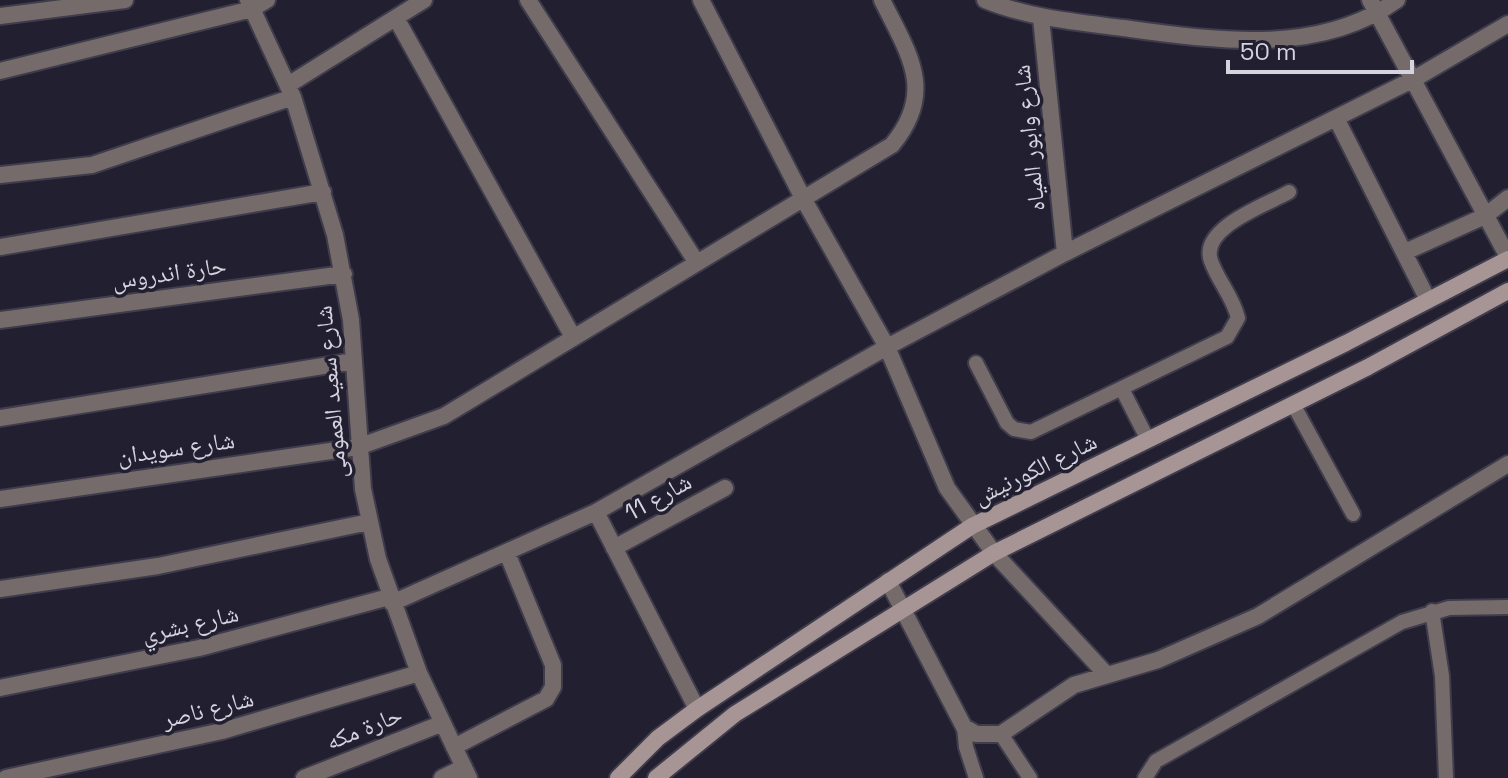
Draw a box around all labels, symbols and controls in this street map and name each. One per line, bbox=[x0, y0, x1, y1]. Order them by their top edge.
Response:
scale bar bbox=[1228, 24, 1412, 74]
text: 50 m bbox=[1240, 36, 1297, 67]
street label: شارع وابور المياه bbox=[1005, 63, 1052, 213]
street label: حارة اندروس bbox=[110, 249, 228, 296]
street label: شارع سعيد العمومى bbox=[308, 305, 353, 480]
street label: شارع سويدان bbox=[115, 424, 237, 471]
street label: شارع الكورنيش bbox=[968, 425, 1102, 512]
street label: شارع 11 bbox=[619, 466, 697, 528]
street label: شارع بشري bbox=[138, 597, 242, 654]
street label: شارع ناصر bbox=[158, 682, 257, 735]
street label: حارة مكه bbox=[321, 698, 406, 757]

